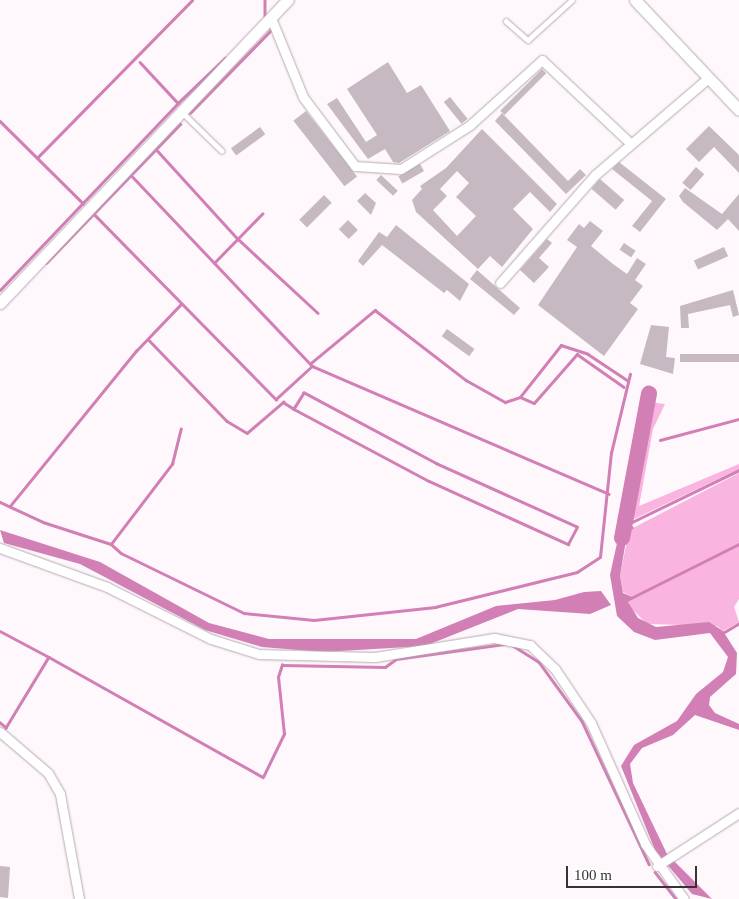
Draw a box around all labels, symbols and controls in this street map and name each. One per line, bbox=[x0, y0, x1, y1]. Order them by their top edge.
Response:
scale bar bbox=[569, 856, 700, 888]
text: 100 m bbox=[574, 867, 612, 883]

